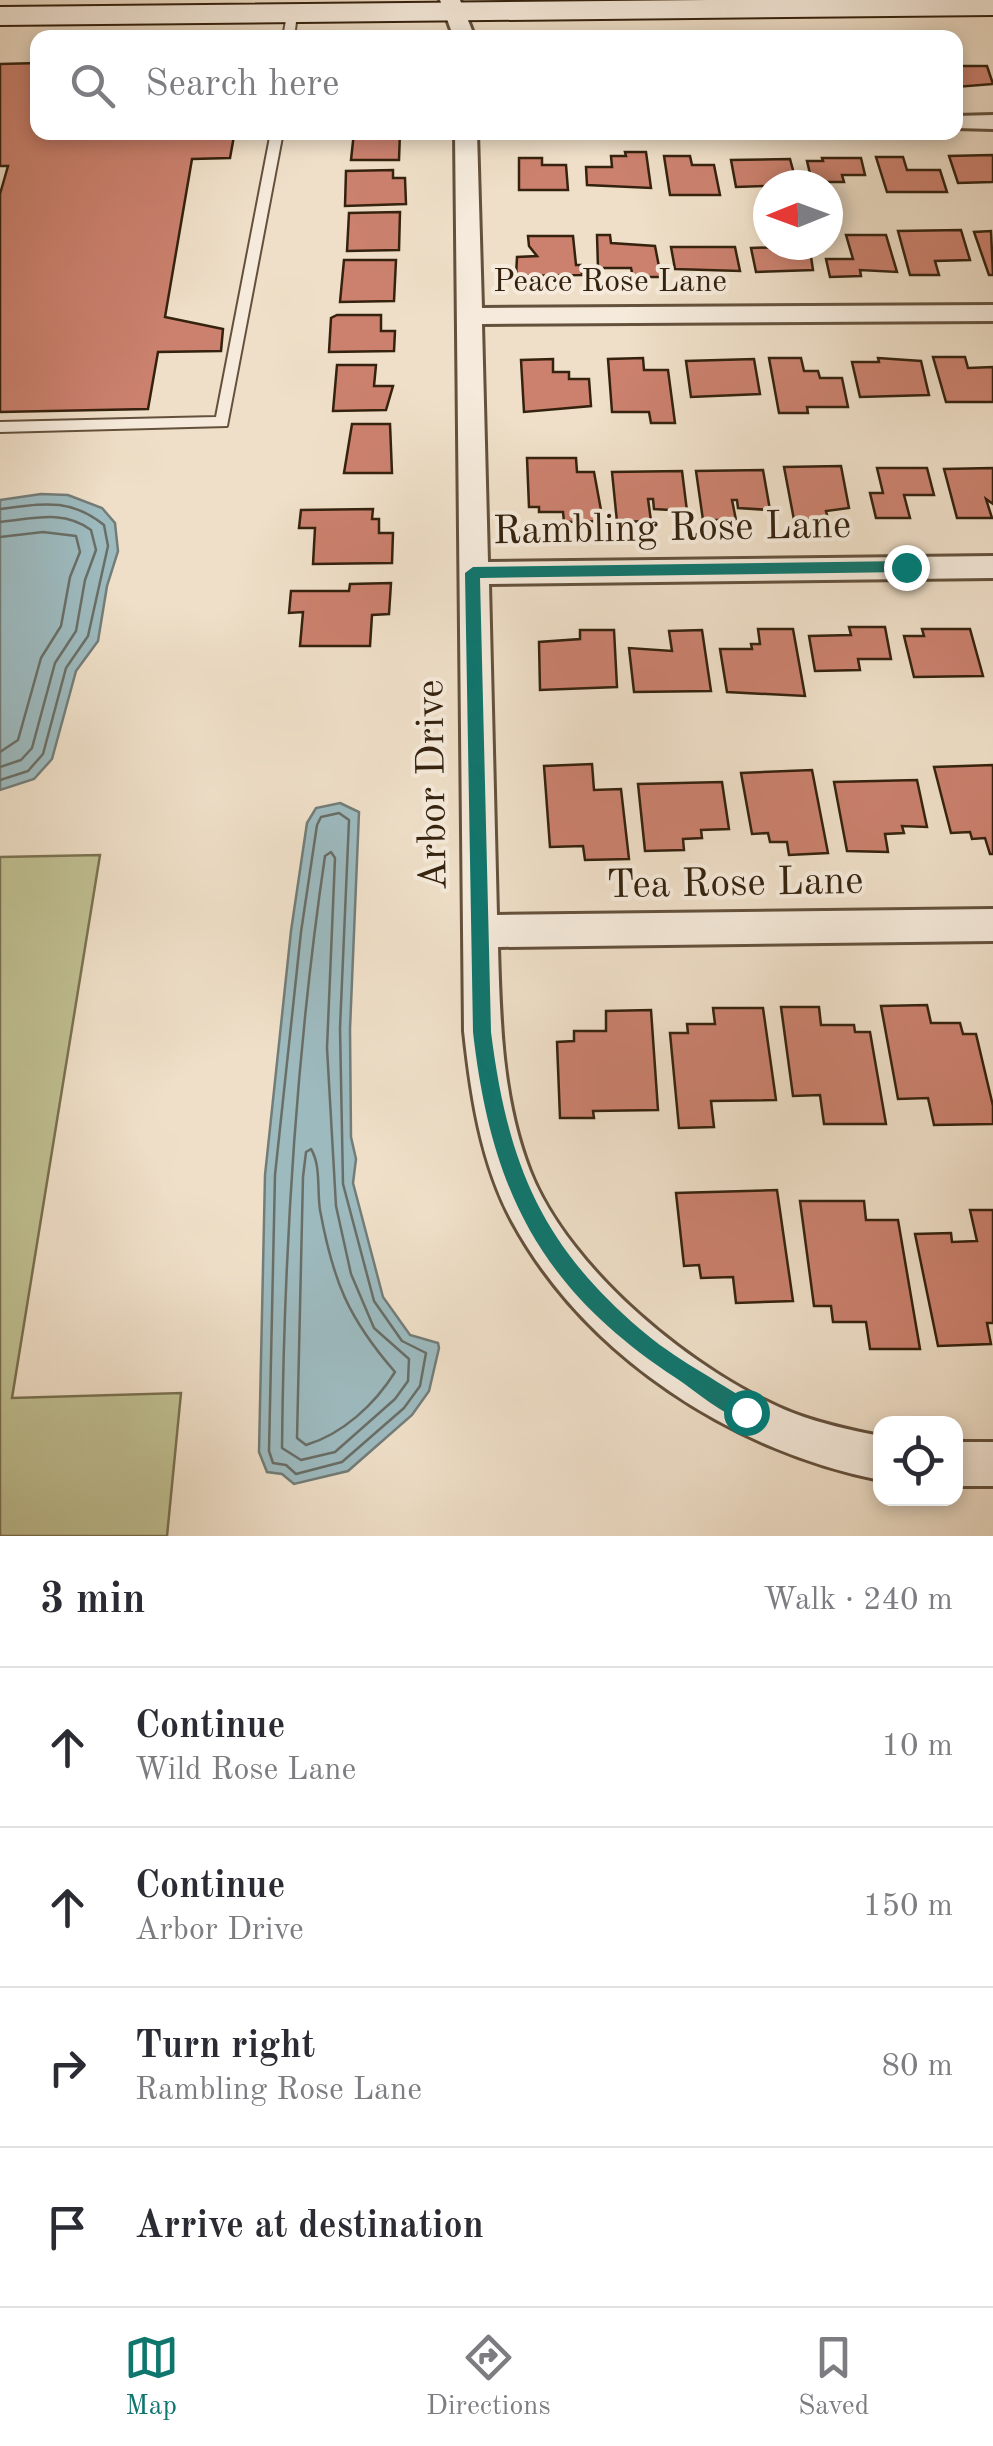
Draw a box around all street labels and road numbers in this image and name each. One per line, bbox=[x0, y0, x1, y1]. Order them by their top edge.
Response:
street label: Peace Rose Lane bbox=[493, 267, 727, 299]
street label: Rambling Rose Lane bbox=[492, 507, 852, 553]
street label: Arbor Drive bbox=[412, 679, 456, 891]
street label: Tea Rose Lane bbox=[606, 863, 864, 907]

